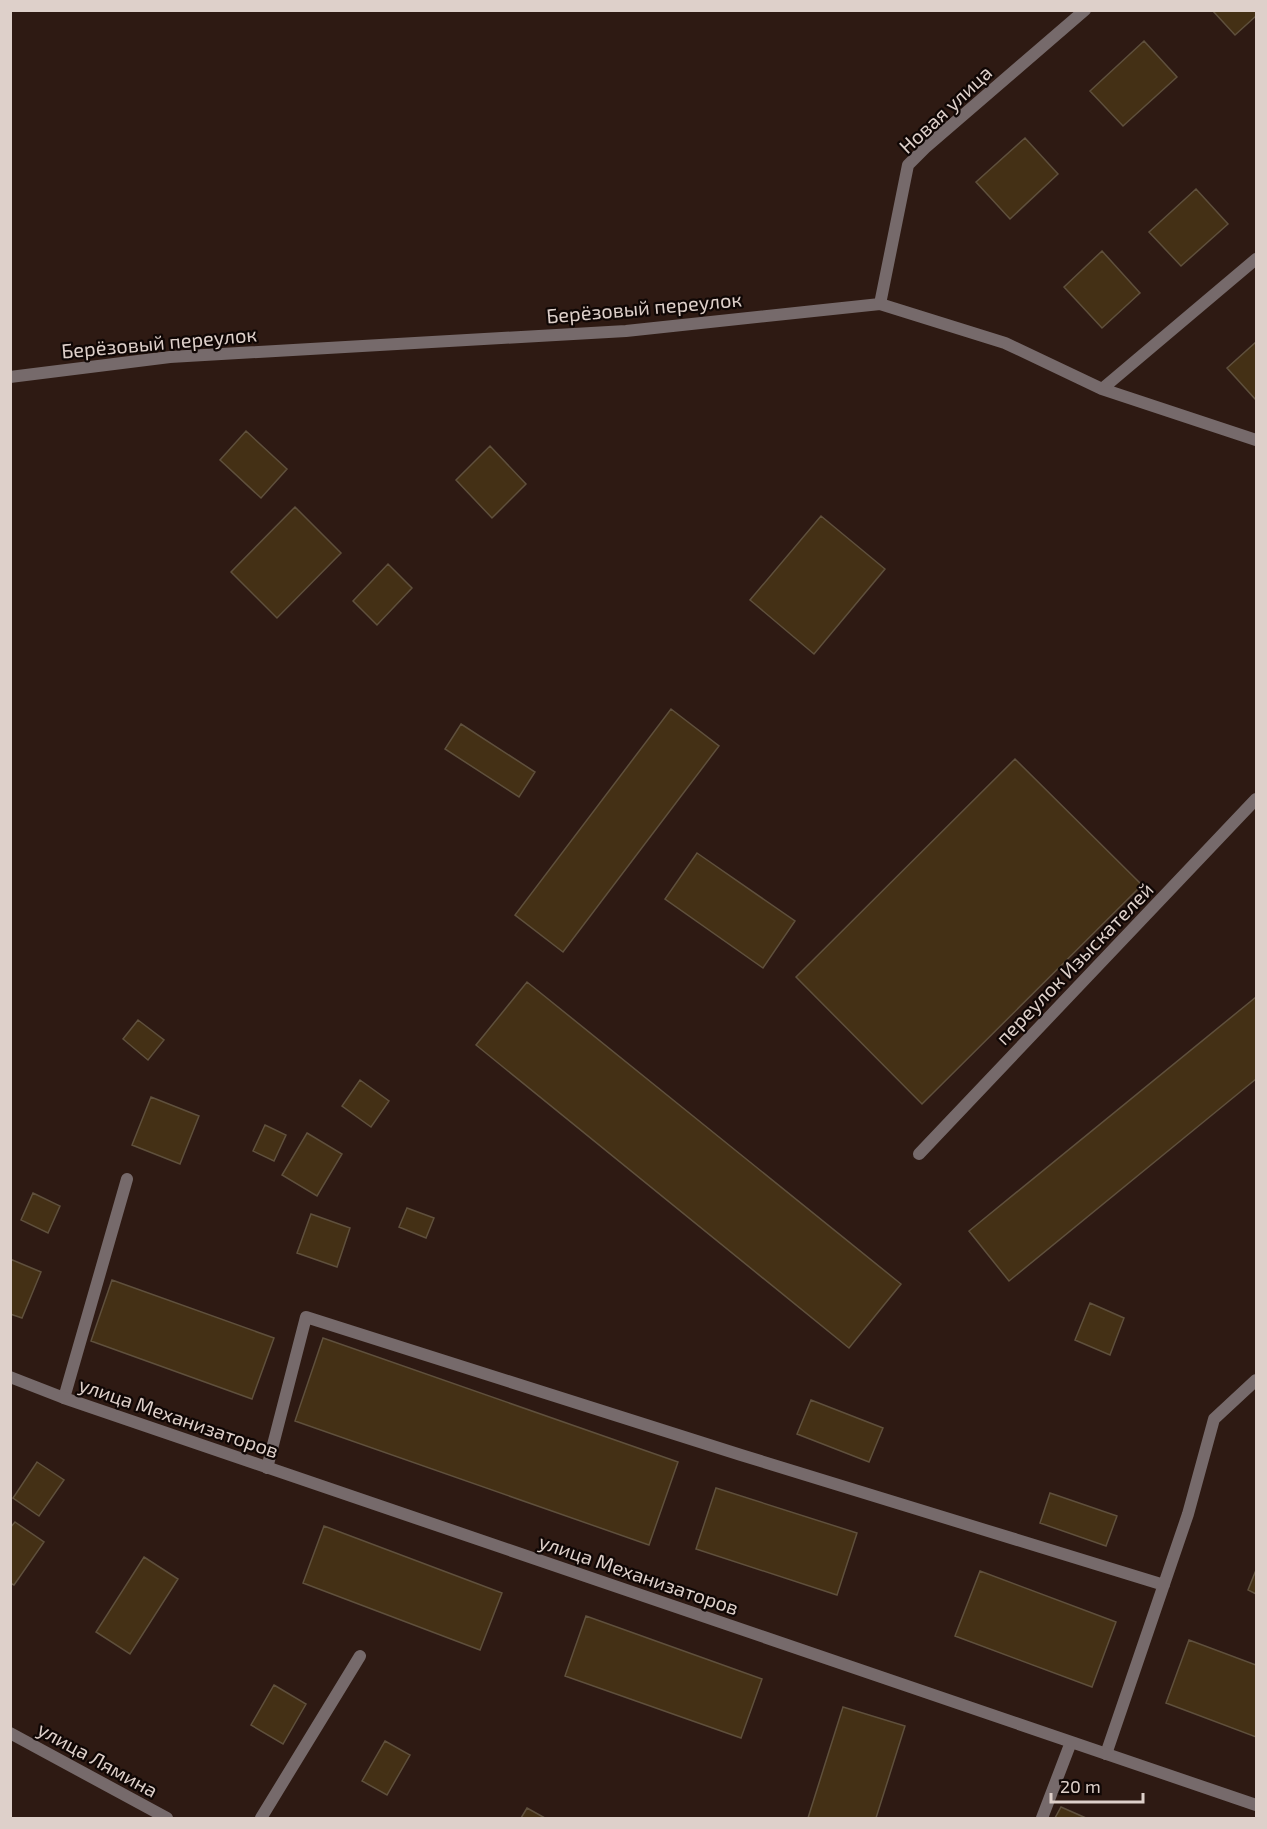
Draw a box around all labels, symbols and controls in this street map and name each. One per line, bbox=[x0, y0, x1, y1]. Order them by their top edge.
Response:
street label: Новая улица bbox=[894, 60, 997, 159]
street label: Берёзовый переулок bbox=[545, 286, 743, 329]
street label: Берёзовый переулок bbox=[60, 321, 258, 364]
street label: переулок Изыскателей bbox=[990, 877, 1159, 1050]
street label: улица Механизаторов bbox=[76, 1372, 282, 1463]
street label: улица Механизаторов bbox=[536, 1529, 742, 1620]
street label: улица Лямина bbox=[33, 1716, 162, 1803]
scale bar bbox=[1051, 1766, 1142, 1804]
text: 20 m bbox=[1060, 1775, 1101, 1797]

